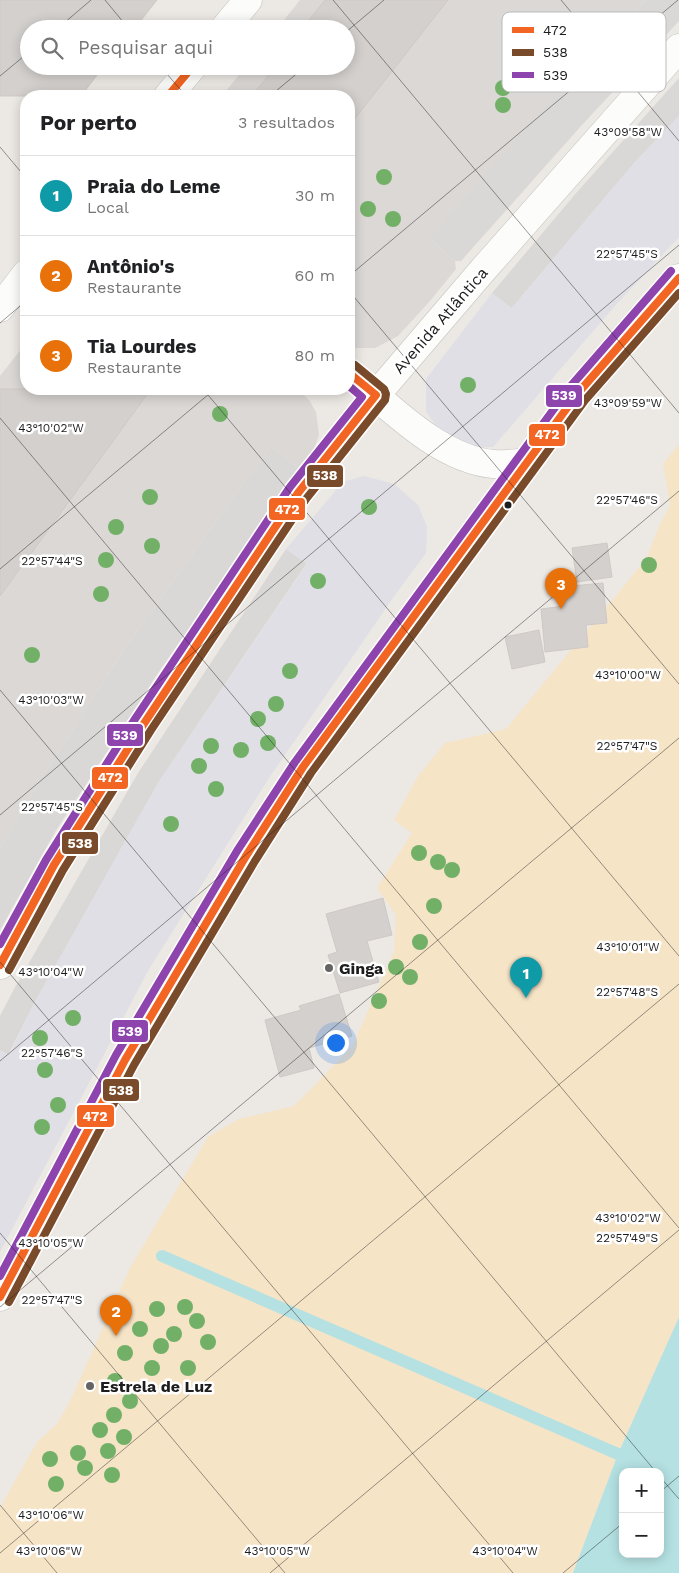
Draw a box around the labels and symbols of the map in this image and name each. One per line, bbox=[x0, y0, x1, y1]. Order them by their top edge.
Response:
legend bbox=[502, 12, 666, 92]
text: 472 bbox=[543, 22, 567, 38]
text: 538 bbox=[543, 44, 568, 60]
text: 539 bbox=[543, 67, 568, 83]
text: 43°09'58"W bbox=[594, 125, 663, 139]
text: 22°57'45"S bbox=[596, 247, 658, 261]
street label: Avenida Atlântica bbox=[389, 263, 492, 377]
line badge: 539 bbox=[545, 384, 583, 408]
text: 539 bbox=[551, 387, 577, 403]
text: 43°09'59"W bbox=[594, 396, 663, 410]
text: 43°10'02"W bbox=[18, 421, 84, 435]
line badge: 472 bbox=[528, 423, 566, 447]
text: 472 bbox=[534, 426, 560, 442]
line badge: 538 bbox=[306, 464, 344, 488]
text: 538 bbox=[312, 467, 338, 483]
text: 22°57'46"S bbox=[596, 493, 658, 507]
line badge: 472 bbox=[268, 497, 306, 521]
unlabelled marker bbox=[503, 500, 513, 510]
text: 472 bbox=[274, 501, 300, 517]
text: 22°57'44"S bbox=[21, 554, 83, 568]
pin: 3 bbox=[545, 568, 577, 609]
text: 43°10'00"W bbox=[595, 668, 662, 682]
text: 43°10'03"W bbox=[18, 693, 84, 707]
line badge: 539 bbox=[106, 723, 144, 747]
text: 539 bbox=[112, 727, 138, 743]
text: 22°57'47"S bbox=[597, 739, 657, 753]
line badge: 472 bbox=[91, 766, 129, 790]
text: 472 bbox=[97, 769, 123, 785]
text: 22°57'45"S bbox=[21, 800, 83, 814]
line badge: 538 bbox=[61, 831, 99, 855]
text: 538 bbox=[67, 835, 93, 851]
text: 43°10'01"W bbox=[596, 940, 660, 954]
pin: 1 bbox=[510, 957, 542, 998]
place label: Ginga bbox=[339, 959, 384, 978]
marker: Ginga bbox=[323, 962, 335, 974]
text: 43°10'04"W bbox=[18, 965, 84, 979]
text: 22°57'48"S bbox=[596, 985, 658, 999]
line badge: 539 bbox=[111, 1019, 149, 1043]
text: 539 bbox=[117, 1023, 143, 1039]
your location bbox=[323, 1030, 349, 1056]
text: 22°57'46"S bbox=[21, 1046, 83, 1060]
line badge: 538 bbox=[102, 1078, 140, 1102]
text: 538 bbox=[108, 1082, 134, 1098]
line badge: 472 bbox=[76, 1104, 115, 1128]
text: 472 bbox=[82, 1108, 108, 1124]
text: 43°10'02"W bbox=[595, 1211, 661, 1225]
text: 22°57'49"S bbox=[596, 1231, 658, 1245]
text: 43°10'05"W bbox=[18, 1236, 84, 1250]
text: 22°57'47"S bbox=[22, 1293, 82, 1307]
pin: 2 bbox=[100, 1295, 132, 1336]
place label: Estrela de Luz bbox=[100, 1377, 212, 1396]
marker: Estrela de Luz bbox=[84, 1380, 96, 1392]
text: 43°10'06"W bbox=[18, 1508, 84, 1522]
text: 43°10'06"W bbox=[16, 1544, 82, 1558]
text: 43°10'05"W bbox=[244, 1544, 310, 1558]
text: 43°10'04"W bbox=[472, 1544, 538, 1558]

